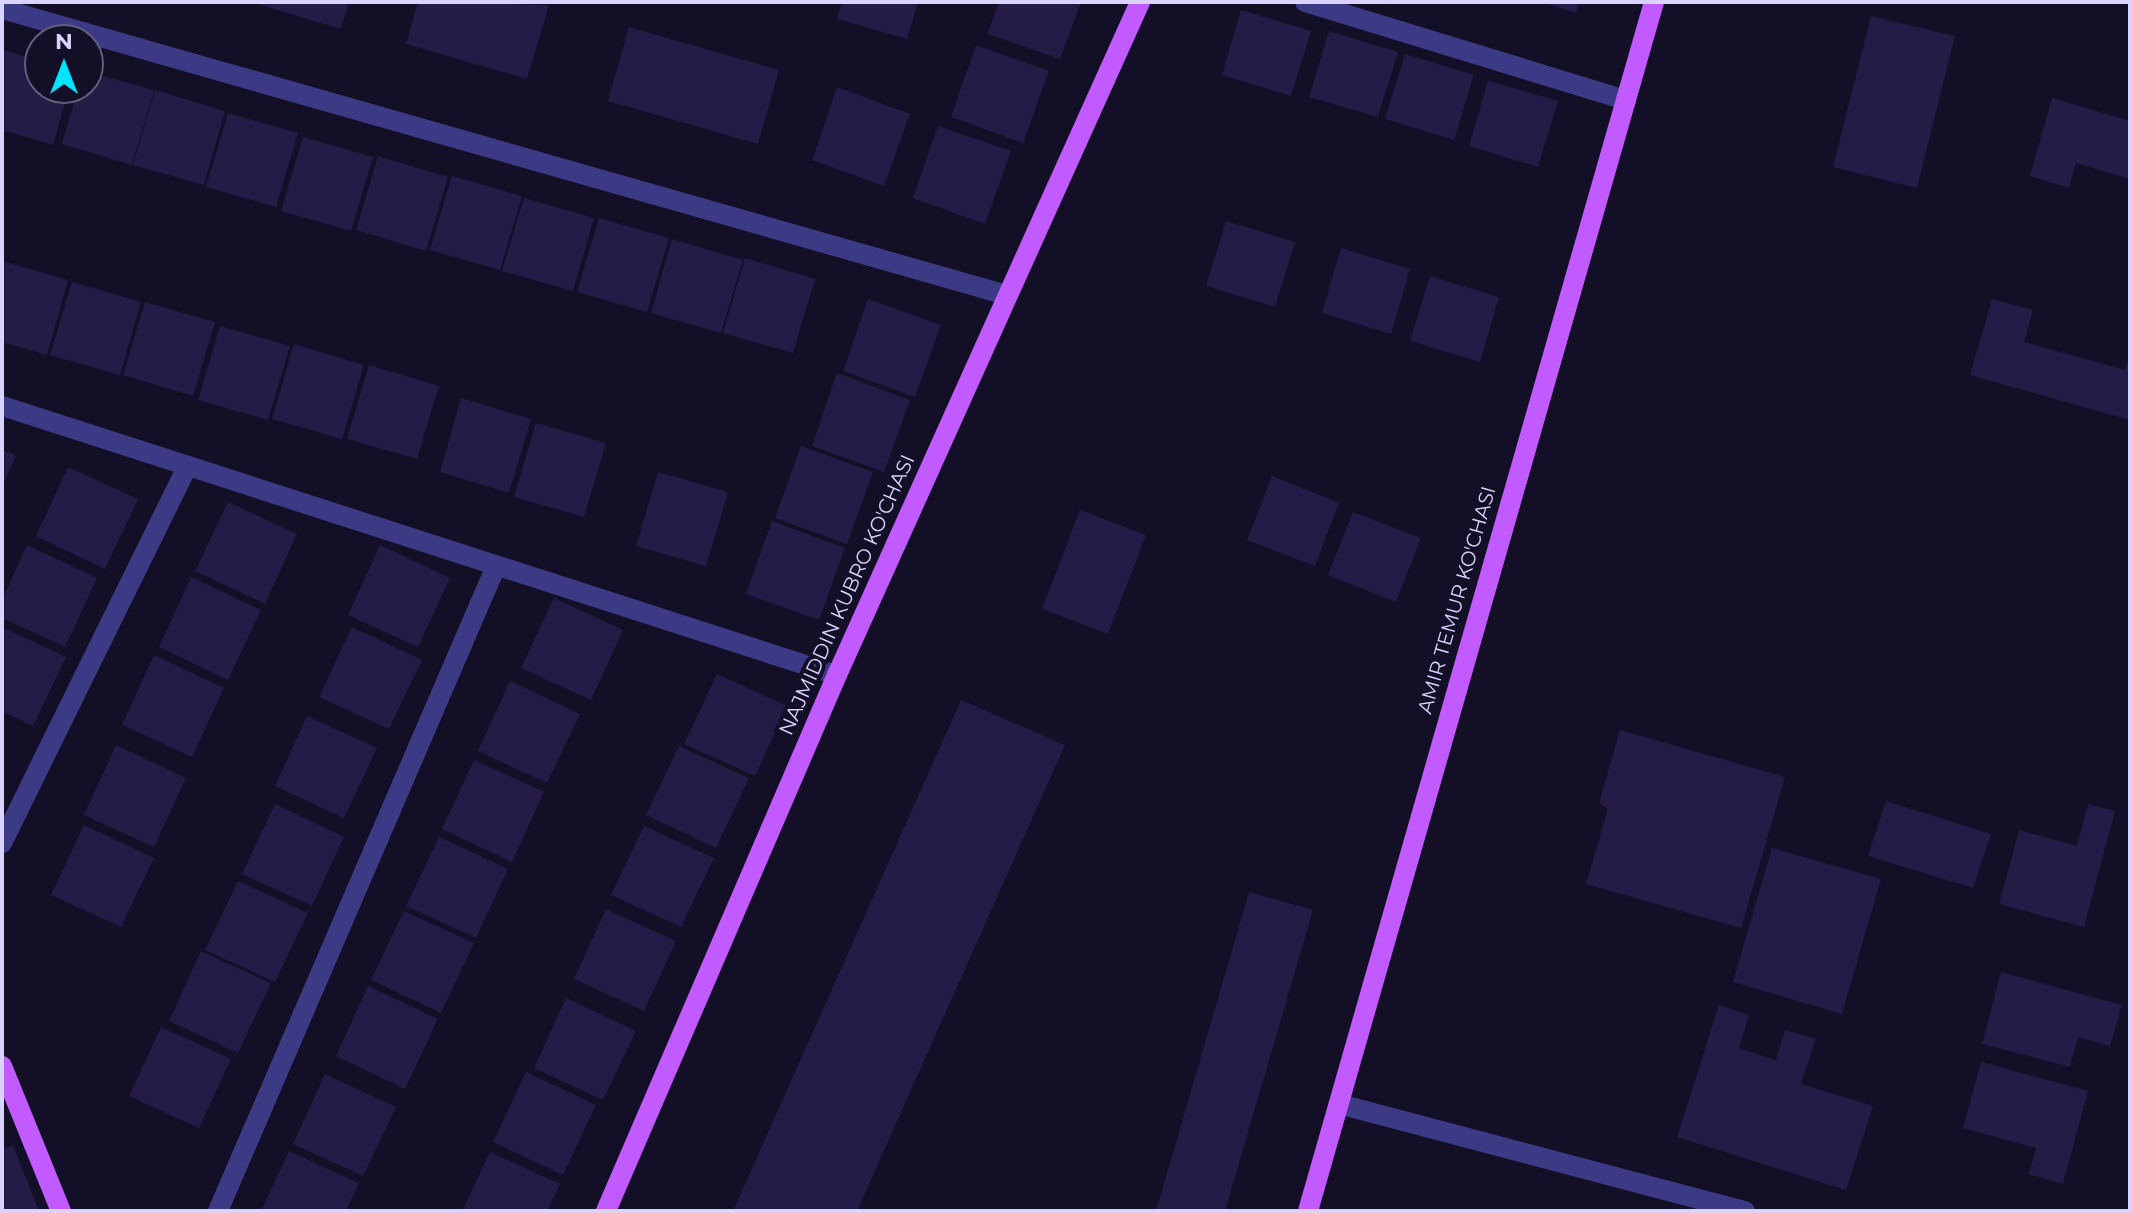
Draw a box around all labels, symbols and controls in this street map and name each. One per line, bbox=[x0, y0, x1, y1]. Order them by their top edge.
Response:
north arrow bbox=[24, 24, 104, 104]
text: N bbox=[55, 28, 73, 55]
street label: NAJMIDDIN KUBRO KO'CHASI bbox=[774, 451, 920, 739]
street label: AMIR TEMUR KO'CHASI bbox=[1413, 484, 1501, 716]

